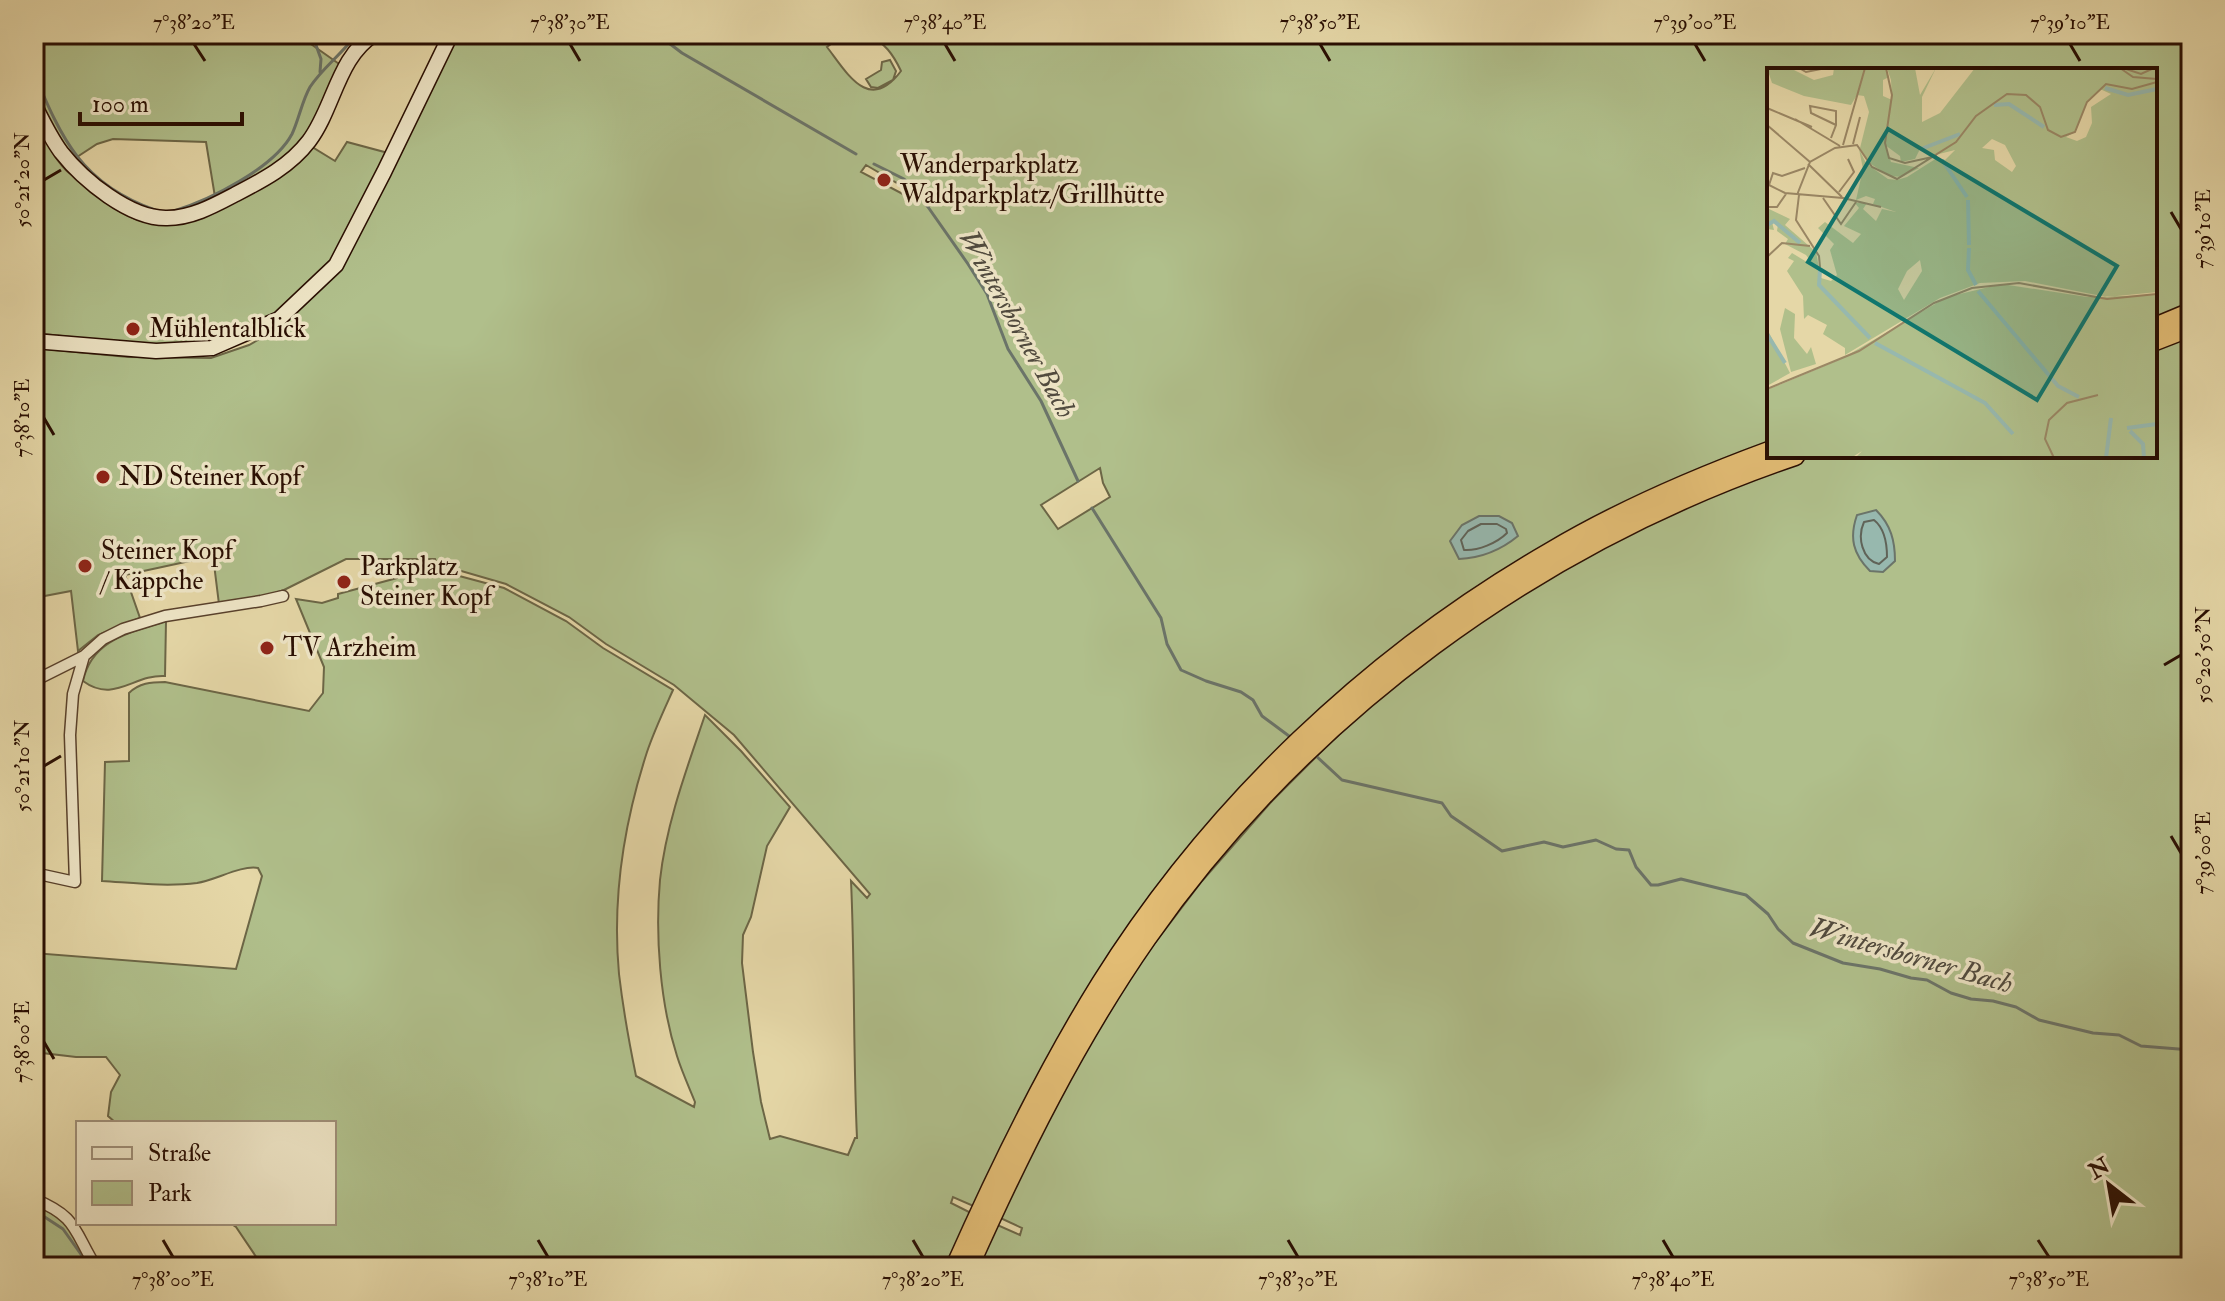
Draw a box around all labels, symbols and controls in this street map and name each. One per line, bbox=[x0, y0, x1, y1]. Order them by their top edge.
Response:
text: 7°38'20"E bbox=[153, 10, 235, 35]
text: 7°38'30"E bbox=[530, 10, 610, 35]
text: 7°38'40"E bbox=[904, 10, 986, 35]
text: 7°38'50"E bbox=[1280, 10, 1360, 35]
text: 7°39'00"E bbox=[1654, 10, 1736, 35]
text: 7°39'10"E bbox=[2030, 10, 2110, 35]
inset map bbox=[1767, 68, 2157, 458]
scale bar bbox=[80, 76, 242, 126]
text: 100 m bbox=[92, 89, 149, 120]
text: 50°21'20"N bbox=[10, 132, 35, 228]
place label: Wanderparkplatz Waldparkplatz/Grillhütte bbox=[899, 149, 1164, 212]
marker: Wanderparkplatz Waldparkplatz/Grillhütte bbox=[875, 171, 893, 189]
text: 7°39'10"E bbox=[2191, 189, 2216, 269]
water label: Wintersborner Bach bbox=[951, 224, 1083, 424]
place label: Mühlentalblick bbox=[149, 313, 307, 345]
marker: Mühlentalblick bbox=[124, 320, 142, 338]
text: 7°38'10"E bbox=[10, 379, 35, 457]
place label: ND Steiner Kopf bbox=[119, 461, 304, 494]
marker: ND Steiner Kopf bbox=[94, 468, 112, 486]
place label: Steiner Kopf / Käppche bbox=[99, 535, 236, 598]
place label: Parkplatz Steiner Kopf bbox=[360, 551, 495, 614]
marker: Steiner Kopf / Käppche bbox=[76, 557, 94, 575]
marker: Parkplatz Steiner Kopf bbox=[335, 573, 353, 591]
text: 50°20'50"N bbox=[2191, 606, 2216, 703]
place label: TV Arzheim bbox=[283, 632, 416, 664]
marker: TV Arzheim bbox=[258, 639, 276, 657]
text: 50°21'10"N bbox=[10, 720, 35, 812]
text: 7°39'00"E bbox=[2191, 812, 2216, 894]
water label: Wintersborner Bach bbox=[1805, 910, 2017, 1002]
text: 7°38'00"E bbox=[10, 1001, 35, 1083]
legend bbox=[76, 1121, 336, 1225]
text: Straße bbox=[148, 1138, 211, 1169]
north arrow bbox=[2069, 1145, 2149, 1225]
text: N bbox=[2083, 1151, 2115, 1186]
text: Park bbox=[148, 1178, 192, 1209]
text: 7°38'00"E bbox=[132, 1267, 214, 1292]
text: 7°38'10"E bbox=[509, 1267, 587, 1292]
text: 7°38'20"E bbox=[882, 1267, 964, 1292]
text: 7°38'30"E bbox=[1258, 1267, 1338, 1292]
text: 7°38'40"E bbox=[1632, 1267, 1714, 1292]
text: 7°38'50"E bbox=[2009, 1267, 2089, 1292]

